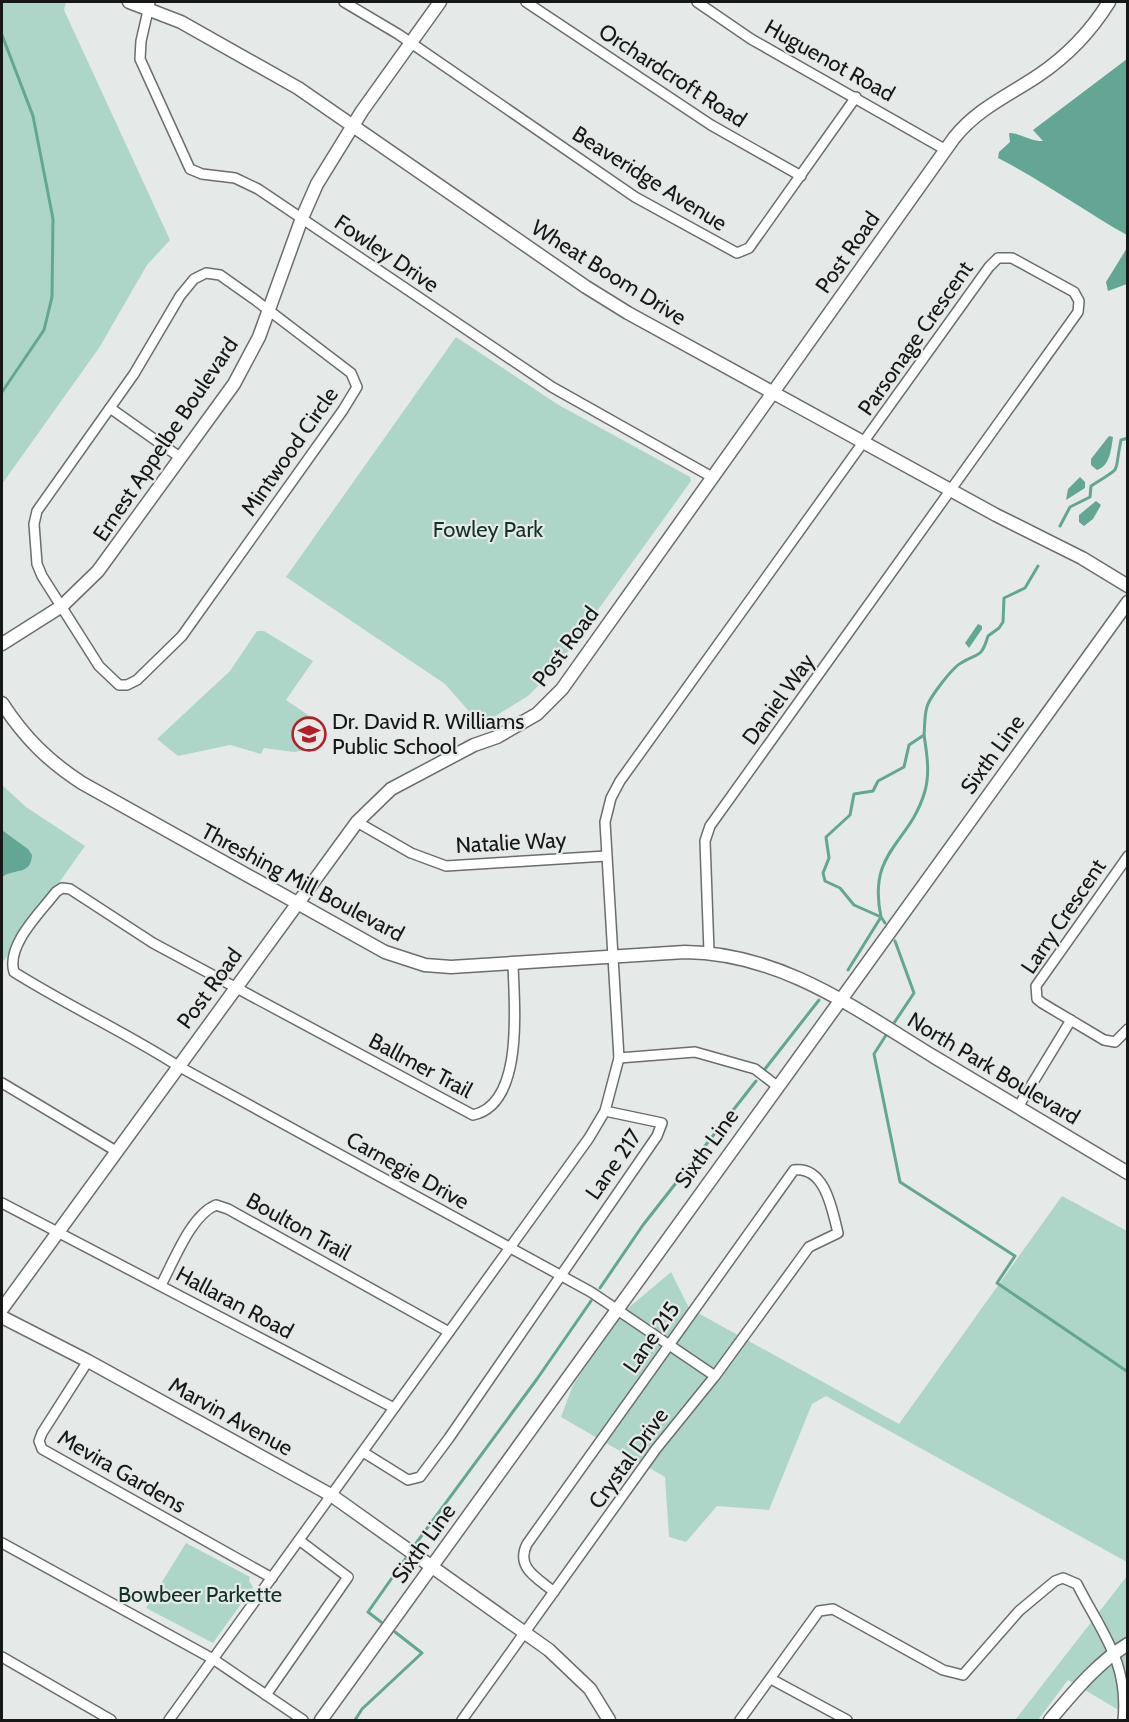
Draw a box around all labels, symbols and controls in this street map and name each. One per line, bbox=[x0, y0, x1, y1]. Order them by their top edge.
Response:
street label: Huguenot Road bbox=[760, 14, 900, 107]
street label: Orchardcroft Road bbox=[594, 18, 752, 133]
street label: Beaveridge Avenue bbox=[567, 120, 732, 237]
street label: Post Road bbox=[810, 206, 885, 298]
street label: Fowley Drive bbox=[329, 209, 444, 298]
street label: Wheat Boom Drive bbox=[526, 214, 691, 331]
street label: Parsonage Crescent bbox=[852, 255, 979, 421]
street label: Ernest Appelbe Boulevard bbox=[87, 332, 244, 546]
street label: Mintwood Circle bbox=[235, 382, 344, 521]
park label: Fowley Park bbox=[433, 516, 543, 543]
street label: Post Road bbox=[526, 601, 604, 692]
street label: Daniel Way bbox=[736, 649, 820, 750]
place label: Dr. David R. Williams Public School bbox=[332, 708, 524, 760]
street label: Sixth Line bbox=[955, 709, 1030, 799]
school or university icon: Dr. David R. Williams Public School bbox=[291, 716, 327, 752]
street label: Threshing Mill Boulevard bbox=[197, 817, 409, 947]
street label: Natalie Way bbox=[455, 826, 567, 859]
street label: Larry Crescent bbox=[1015, 853, 1112, 979]
street label: Post Road bbox=[171, 942, 248, 1034]
street label: North Park Boulevard bbox=[903, 1006, 1085, 1131]
street label: Ballmer Trail bbox=[364, 1027, 478, 1104]
street label: Sixth Line bbox=[669, 1103, 744, 1193]
street label: Lane 217 bbox=[579, 1124, 647, 1205]
street label: Carnegie Drive bbox=[342, 1126, 474, 1215]
street label: Boulton Trail bbox=[242, 1187, 357, 1267]
street label: Hallaran Road bbox=[171, 1260, 298, 1345]
street label: Lane 215 bbox=[617, 1296, 686, 1378]
street label: Marvin Avenue bbox=[164, 1371, 298, 1462]
street label: Crystal Drive bbox=[583, 1403, 674, 1514]
street label: Mevira Gardens bbox=[53, 1424, 191, 1519]
street label: Sixth Line bbox=[386, 1498, 461, 1588]
park label: Bowbeer Parkette bbox=[118, 1581, 282, 1608]

